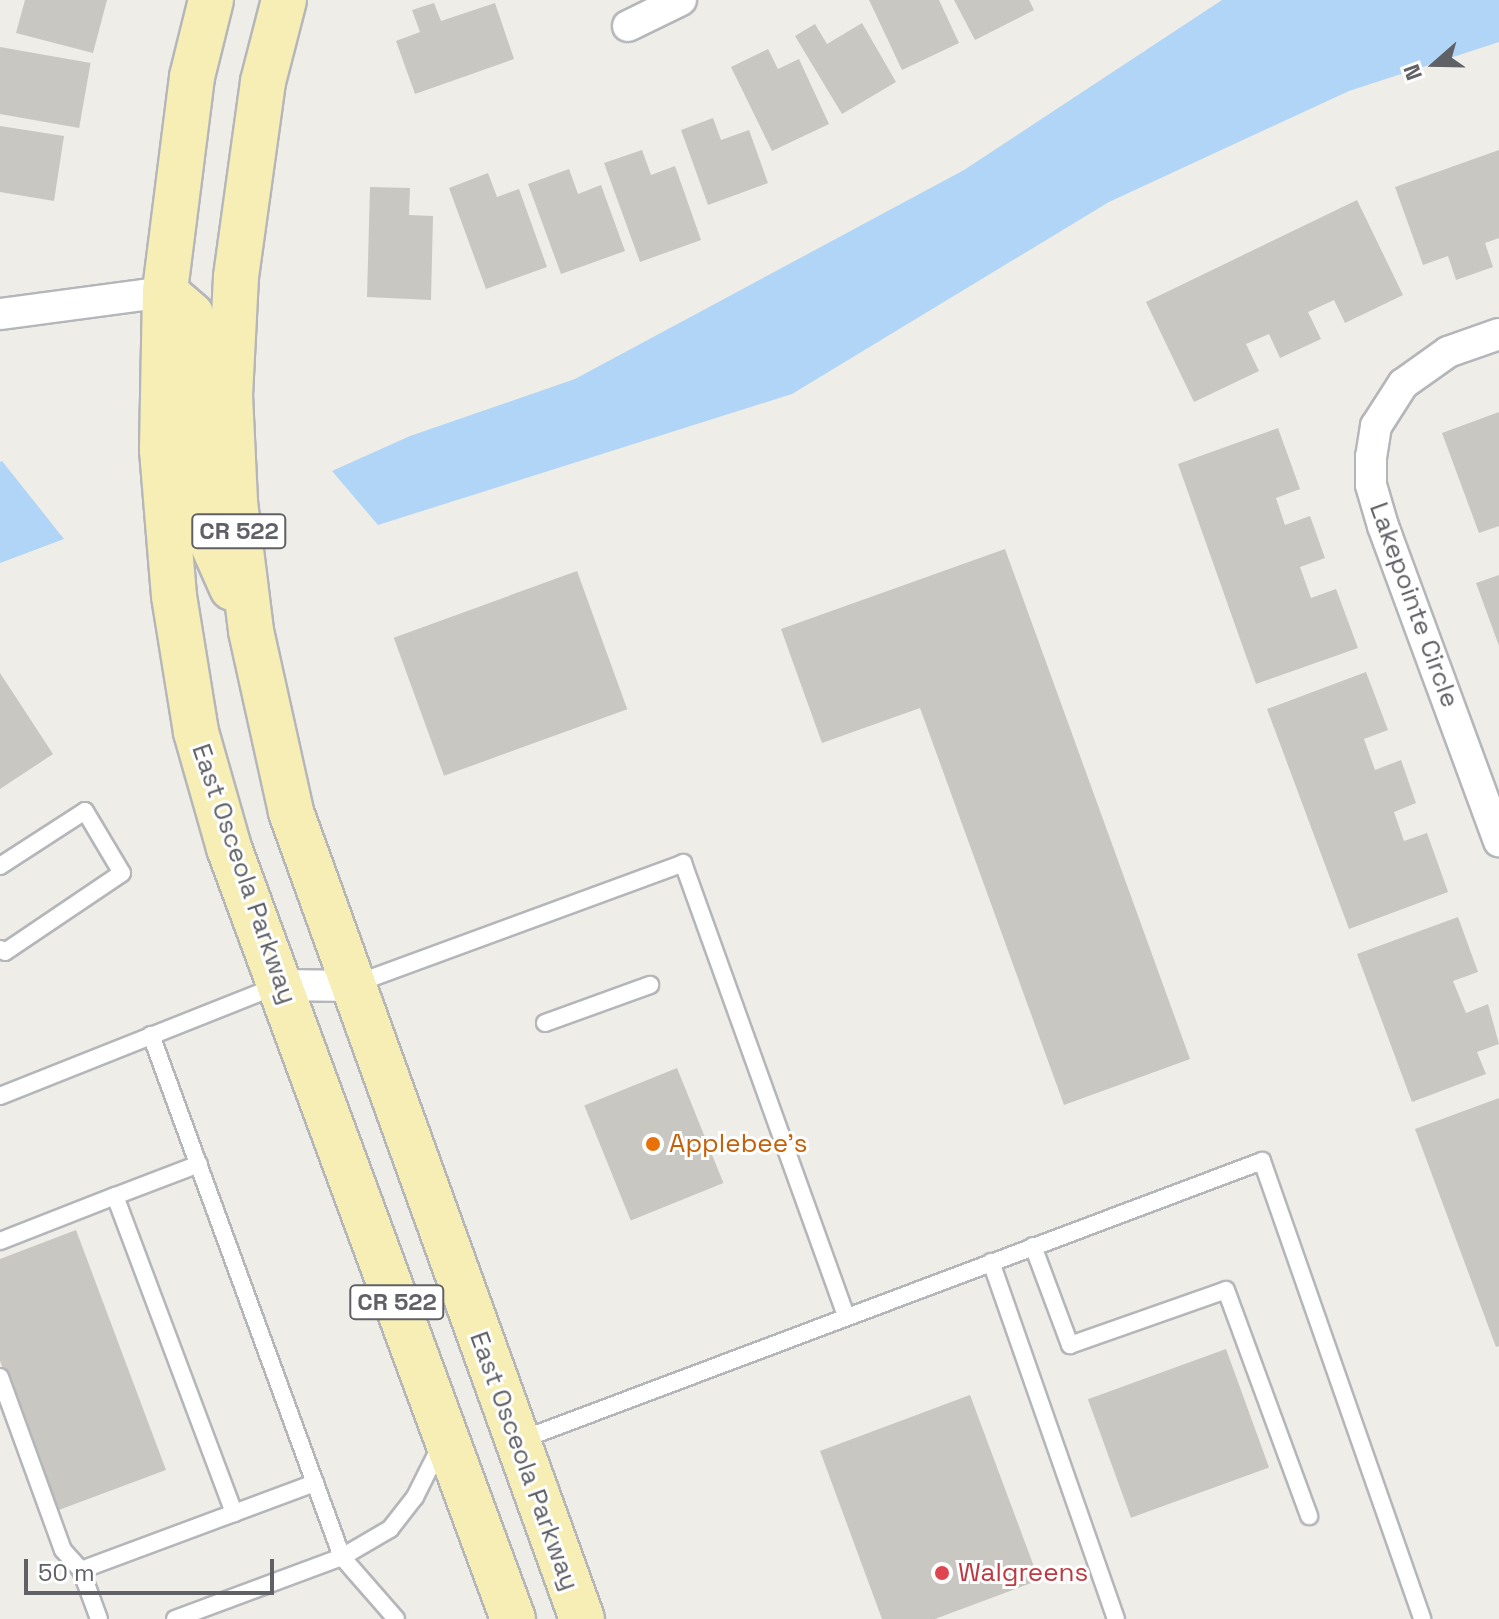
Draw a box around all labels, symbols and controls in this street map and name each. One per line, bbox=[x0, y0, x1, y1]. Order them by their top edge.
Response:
north arrow bbox=[1395, 24, 1475, 104]
text: N bbox=[1397, 60, 1428, 84]
street label: Lakepointe Circle bbox=[1362, 498, 1466, 712]
road number: CR 522 bbox=[191, 511, 287, 551]
street label: East Osceola Parkway bbox=[185, 740, 303, 1008]
place label: Applebee's bbox=[669, 1128, 807, 1160]
marker: Applebee's bbox=[644, 1135, 662, 1153]
road number: CR 522 bbox=[349, 1282, 445, 1322]
street label: East Osceola Parkway bbox=[463, 1327, 585, 1595]
scale bar bbox=[28, 1543, 278, 1593]
text: 50 m bbox=[38, 1557, 95, 1588]
place label: Walgreens bbox=[958, 1557, 1088, 1589]
marker: Walgreens bbox=[933, 1564, 951, 1582]

